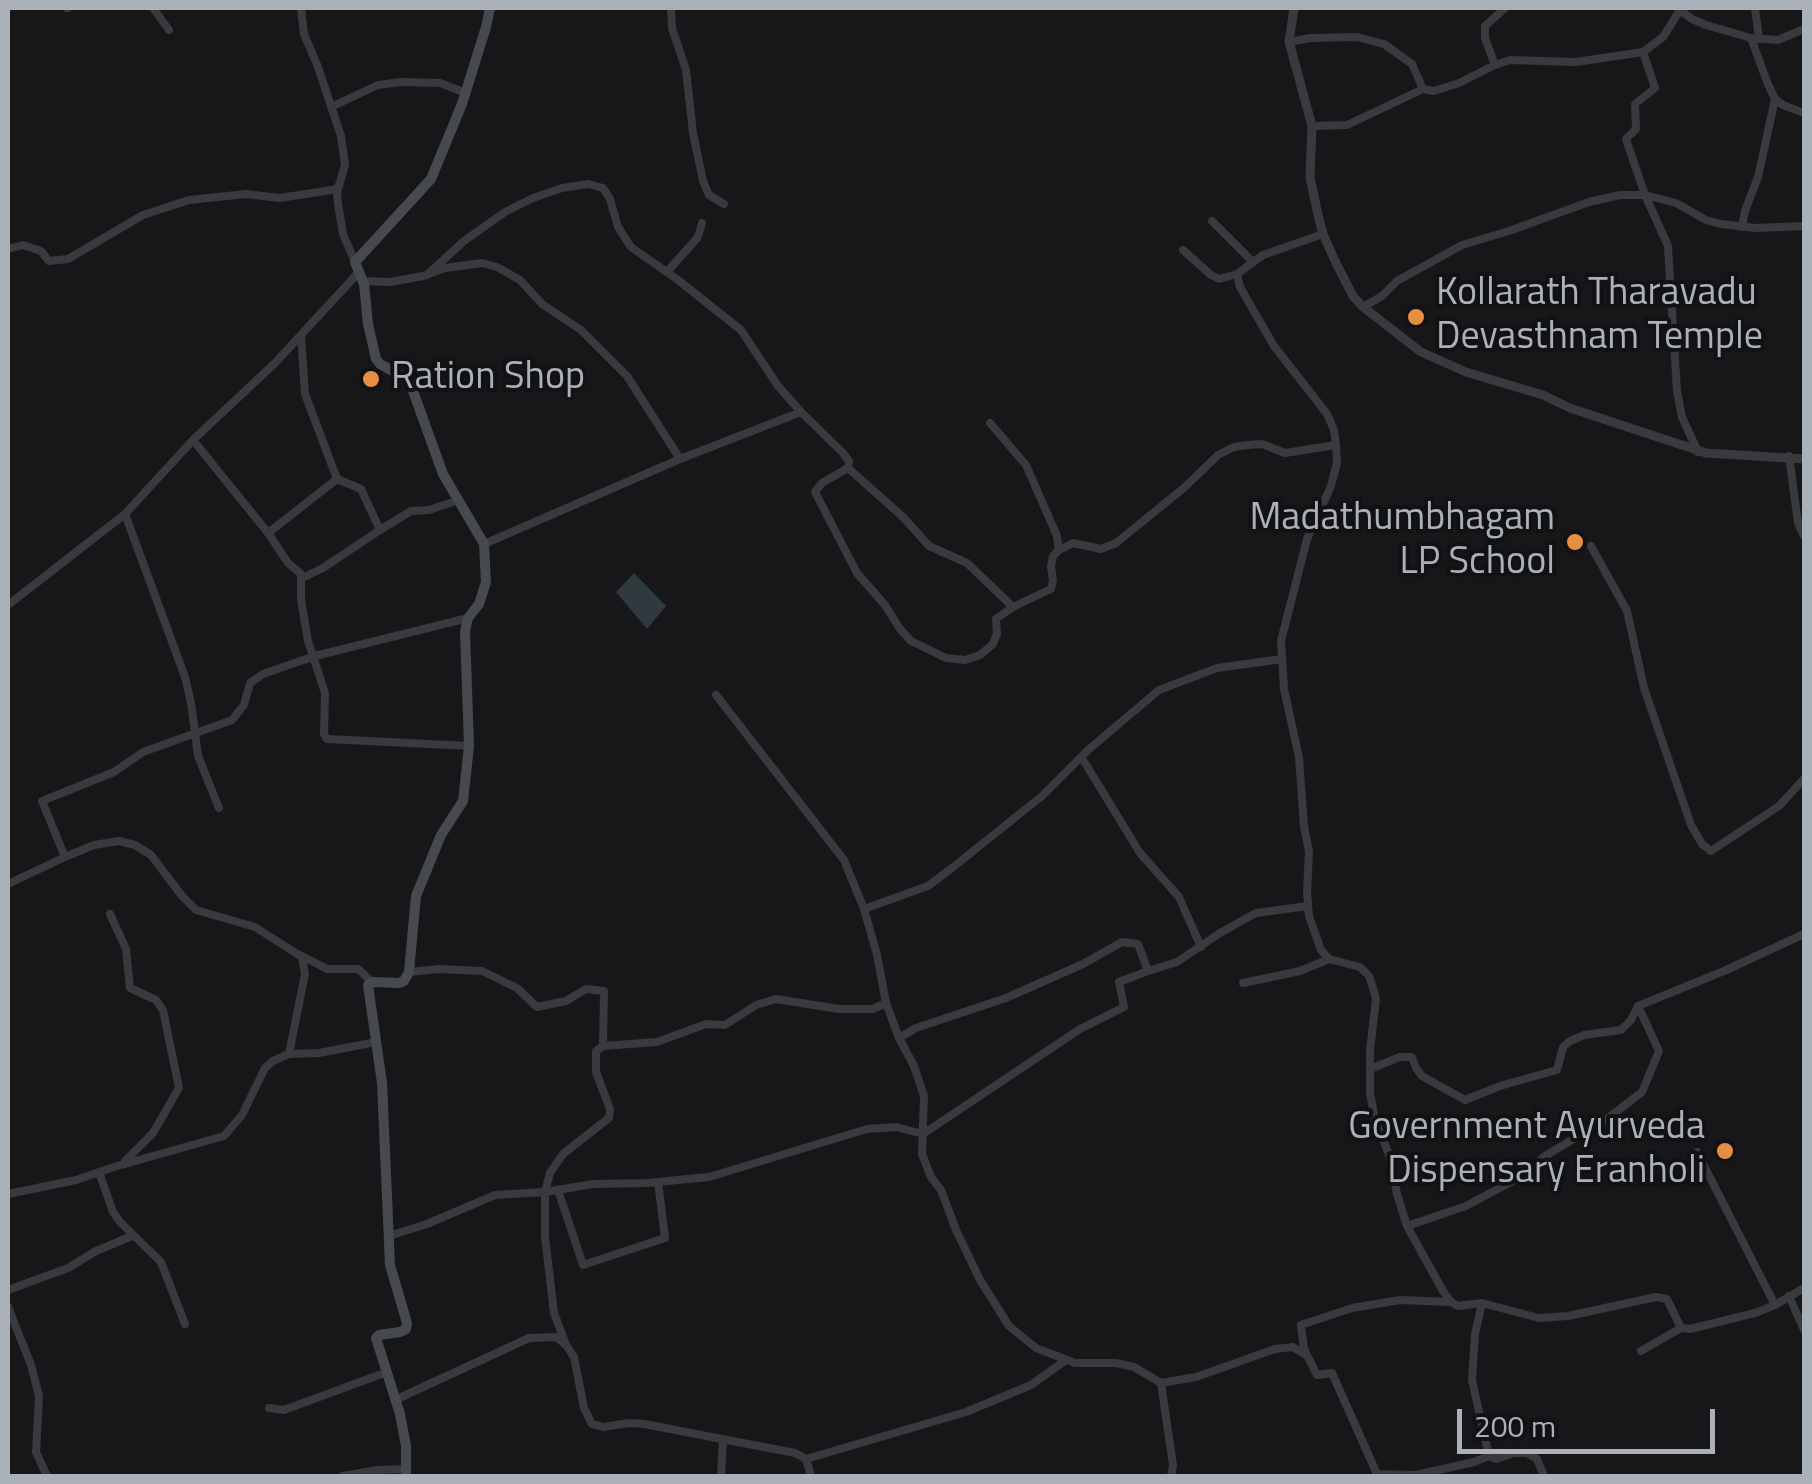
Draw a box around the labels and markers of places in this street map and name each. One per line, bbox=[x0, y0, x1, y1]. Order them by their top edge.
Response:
place label: Kollarath Tharavadu Devasthnam Temple bbox=[1436, 272, 1763, 362]
marker: Kollarath Tharavadu Devasthnam Temple bbox=[1405, 306, 1427, 328]
place label: Ration Shop bbox=[391, 356, 585, 402]
marker: Ration Shop bbox=[360, 368, 382, 390]
place label: Madathumbhagam LP School bbox=[1249, 497, 1555, 586]
marker: Madathumbhagam LP School bbox=[1564, 531, 1586, 553]
place label: Government Ayurveda Dispensary Eranholi bbox=[1348, 1106, 1705, 1196]
marker: Government Ayurveda Dispensary Eranholi bbox=[1714, 1140, 1736, 1162]

